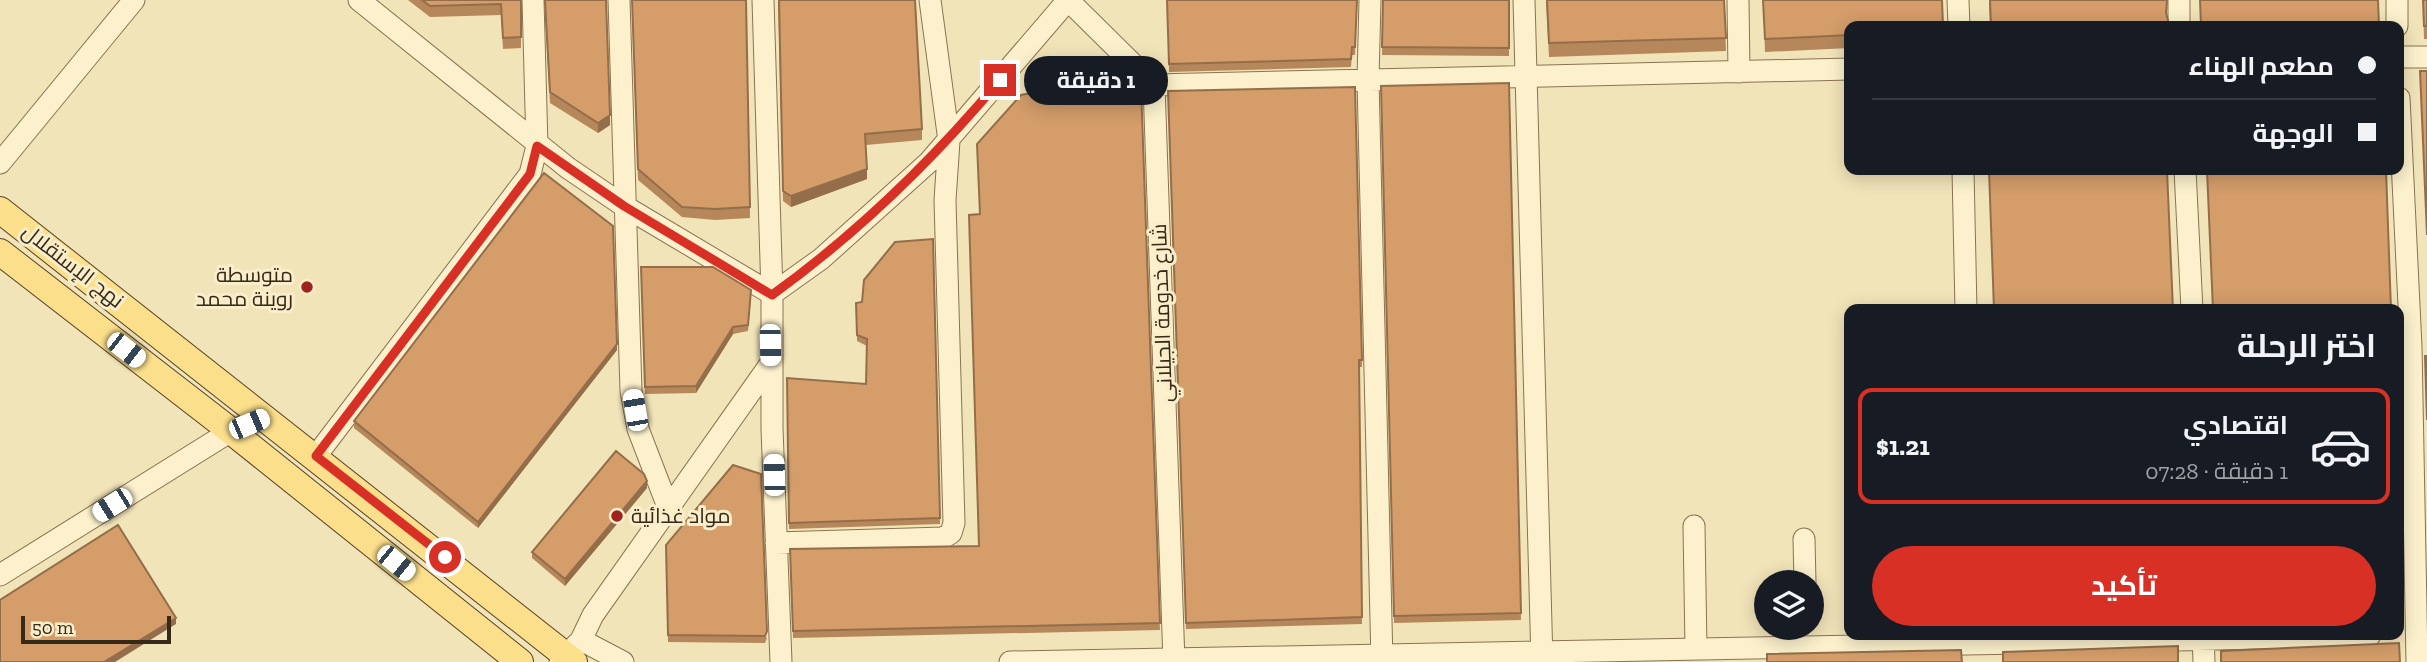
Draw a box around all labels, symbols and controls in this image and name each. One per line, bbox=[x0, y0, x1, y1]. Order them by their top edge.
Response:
text: مطعم الهناء bbox=[2189, 50, 2334, 82]
callout: 1 دقيقة bbox=[1024, 56, 1168, 104]
route end bbox=[984, 64, 1016, 96]
text: 1 دقيقة bbox=[1057, 66, 1135, 94]
text: الوجهة bbox=[2253, 117, 2334, 149]
street label: نهج الإستقلال bbox=[16, 218, 129, 314]
street label: شارع خدومة الجيلاني bbox=[1146, 223, 1181, 403]
place label: متوسطة روينة محمد bbox=[196, 262, 293, 311]
marker: متوسطة روينة محمد bbox=[299, 279, 315, 295]
car bbox=[760, 324, 781, 366]
text: اختر الرحلة bbox=[2237, 327, 2376, 365]
car bbox=[103, 329, 150, 371]
car bbox=[622, 387, 649, 433]
car bbox=[226, 406, 273, 442]
text: اقتصادي bbox=[2183, 409, 2288, 441]
icon: car bbox=[2309, 415, 2372, 478]
text: $1.21 bbox=[1876, 430, 1930, 462]
car bbox=[763, 454, 786, 496]
text: 1 دقيقة · 07:28 bbox=[2145, 457, 2288, 485]
car bbox=[89, 485, 136, 525]
place label: مواد غذائية bbox=[631, 503, 730, 528]
marker: مواد غذائية bbox=[609, 508, 625, 524]
route start bbox=[429, 541, 461, 573]
car bbox=[374, 542, 419, 584]
button: تأكيد bbox=[1872, 546, 2376, 626]
map controls bbox=[1754, 570, 1824, 640]
button: layers bbox=[1754, 570, 1824, 640]
scale bar bbox=[21, 613, 172, 645]
text: 50 m bbox=[32, 616, 73, 639]

